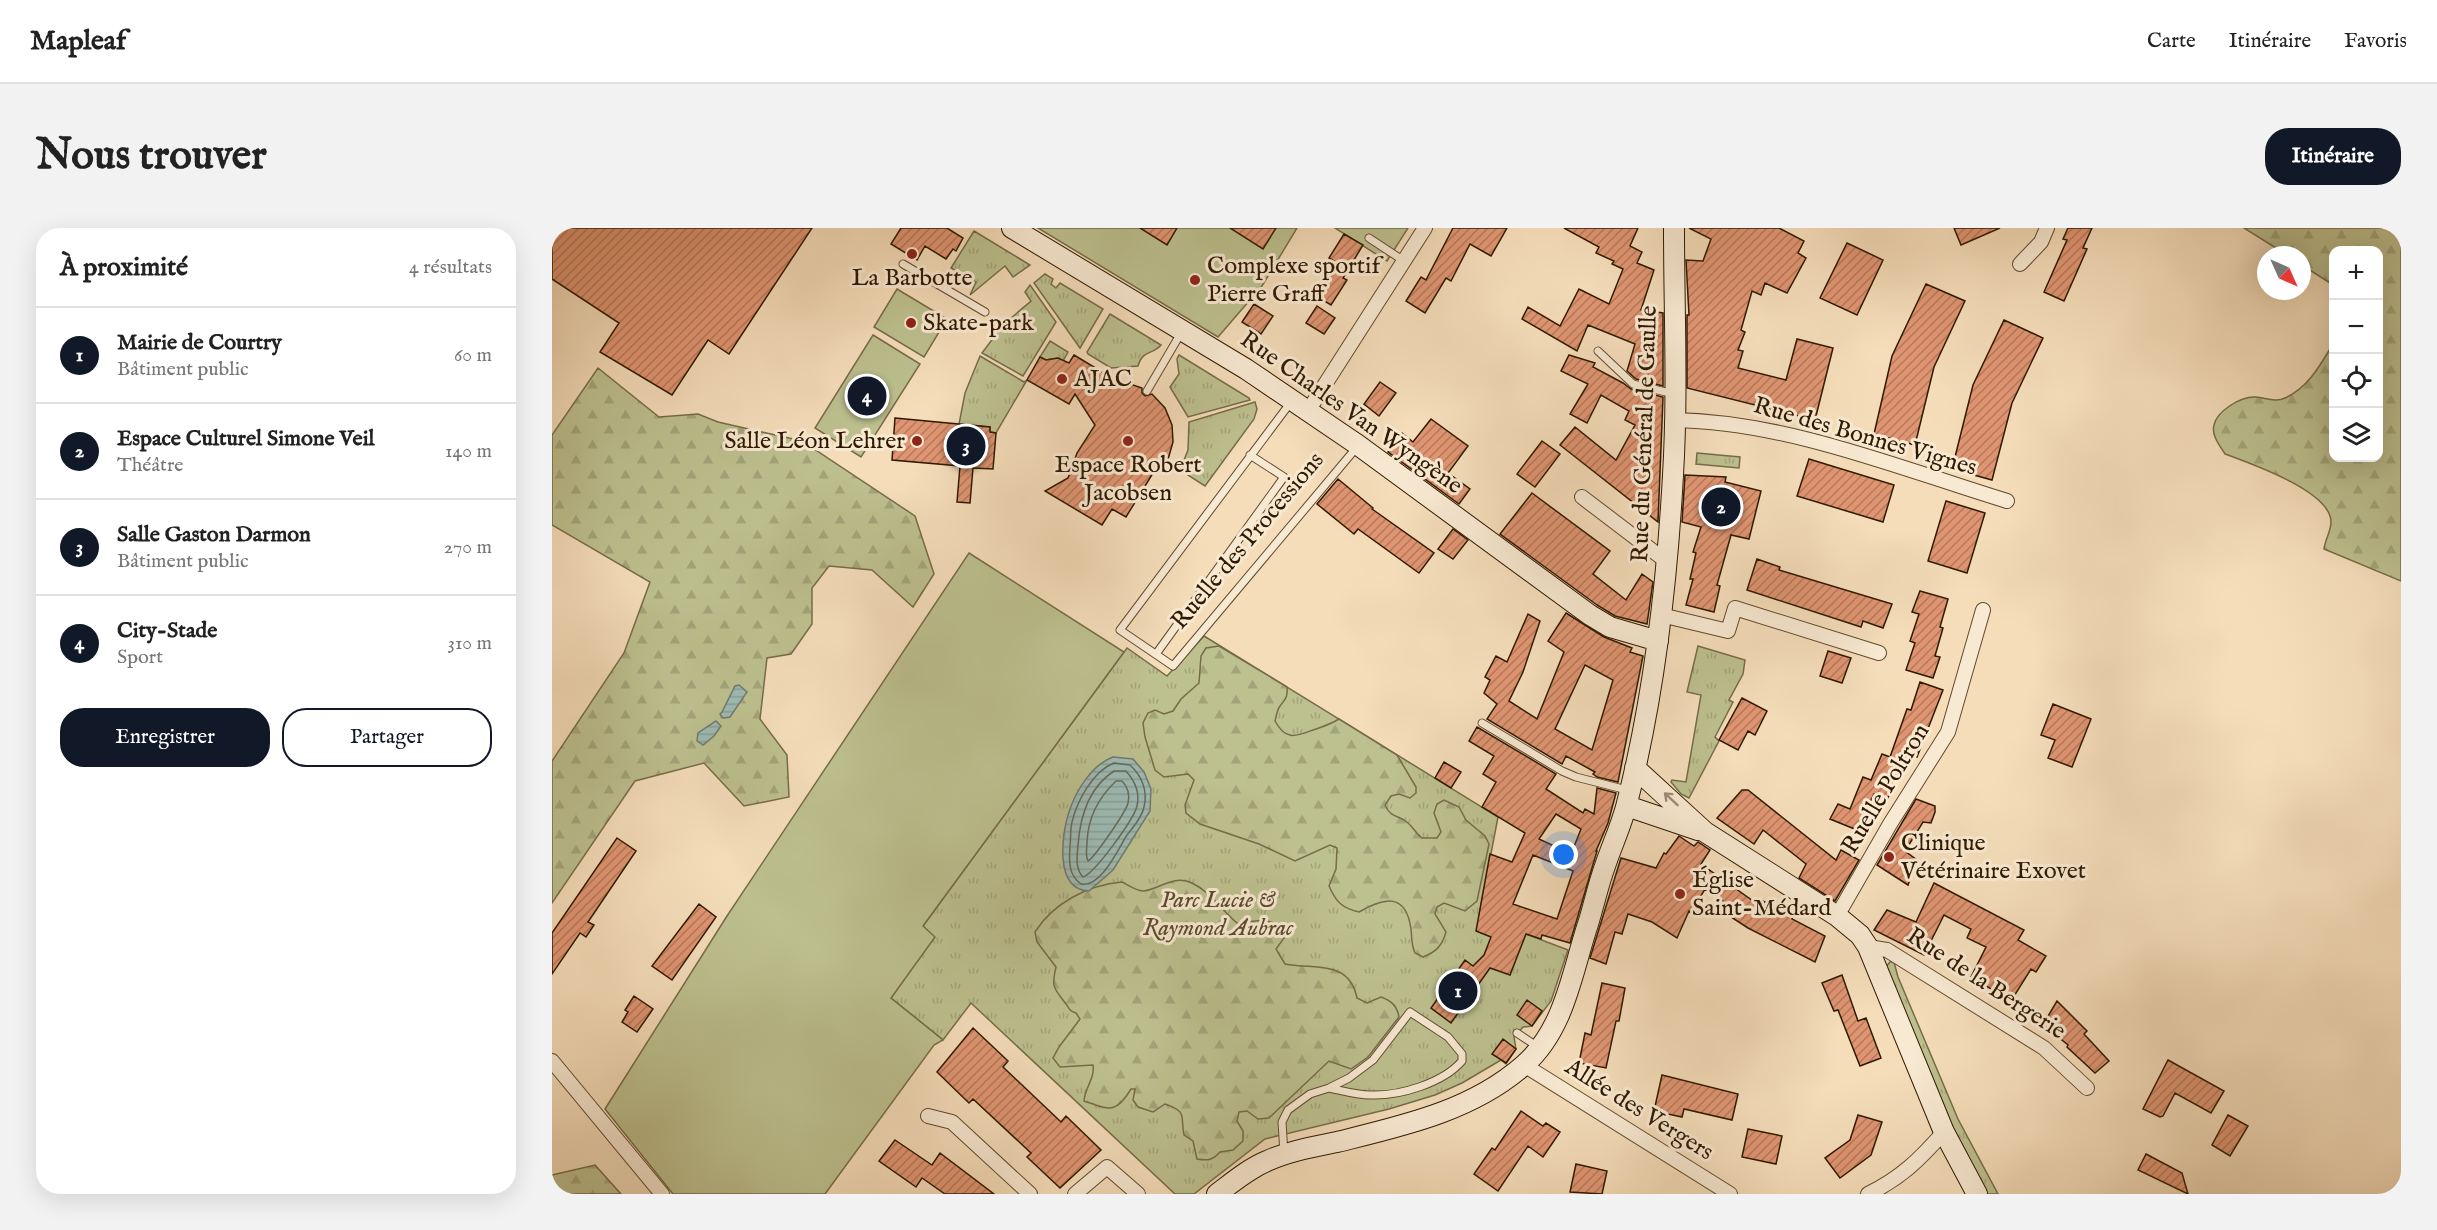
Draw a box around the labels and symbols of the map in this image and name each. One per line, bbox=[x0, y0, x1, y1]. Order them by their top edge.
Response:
north arrow bbox=[2257, 246, 2311, 300]
marker: La Barbotte bbox=[905, 247, 919, 261]
place label: Complexe sportif Pierre Graff bbox=[1207, 251, 1385, 310]
place label: La Barbotte bbox=[852, 263, 973, 294]
marker: Complexe sportif Pierre Graff bbox=[1188, 273, 1202, 287]
street label: Rue du Général de Gaulle bbox=[1625, 305, 1665, 563]
place label: Skate-park bbox=[923, 308, 1034, 339]
marker: Skate-park bbox=[904, 316, 918, 330]
street label: Rue Charles Van Wyngène bbox=[1234, 324, 1468, 502]
place label: AJAC bbox=[1073, 364, 1132, 395]
marker: AJAC bbox=[1055, 372, 1069, 386]
pin: 4 bbox=[848, 374, 886, 418]
street label: Rue des Bonnes Vignes bbox=[1750, 390, 1980, 484]
pin: 3 bbox=[946, 424, 986, 468]
place label: Salle Léon Lehrer bbox=[724, 426, 905, 457]
marker: Salle Léon Lehrer bbox=[910, 434, 924, 448]
marker: Espace Robert Jacobsen bbox=[1121, 434, 1135, 448]
street label: Ruelle des Processions bbox=[1165, 446, 1331, 636]
place label: Espace Robert Jacobsen bbox=[1055, 450, 1201, 509]
pin: 2 bbox=[1702, 484, 1740, 530]
street label: Ruelle Poltron bbox=[1835, 718, 1937, 860]
one-way arrow bbox=[1663, 792, 1678, 806]
place label: Clinique Vétérinaire Exovet bbox=[1900, 828, 2086, 887]
your location bbox=[1549, 840, 1578, 869]
marker: Clinique Vétérinaire Exovet bbox=[1882, 850, 1896, 864]
place label: Église Saint-Médard bbox=[1692, 865, 1832, 924]
park label: Parc Lucie & Raymond Aubrac bbox=[1143, 885, 1294, 944]
marker: Église Saint-Médard bbox=[1673, 887, 1687, 901]
street label: Rue de la Bergerie bbox=[1900, 921, 2072, 1047]
pin: 1 bbox=[1438, 968, 1478, 1014]
street label: Allée des Vergers bbox=[1558, 1051, 1719, 1168]

